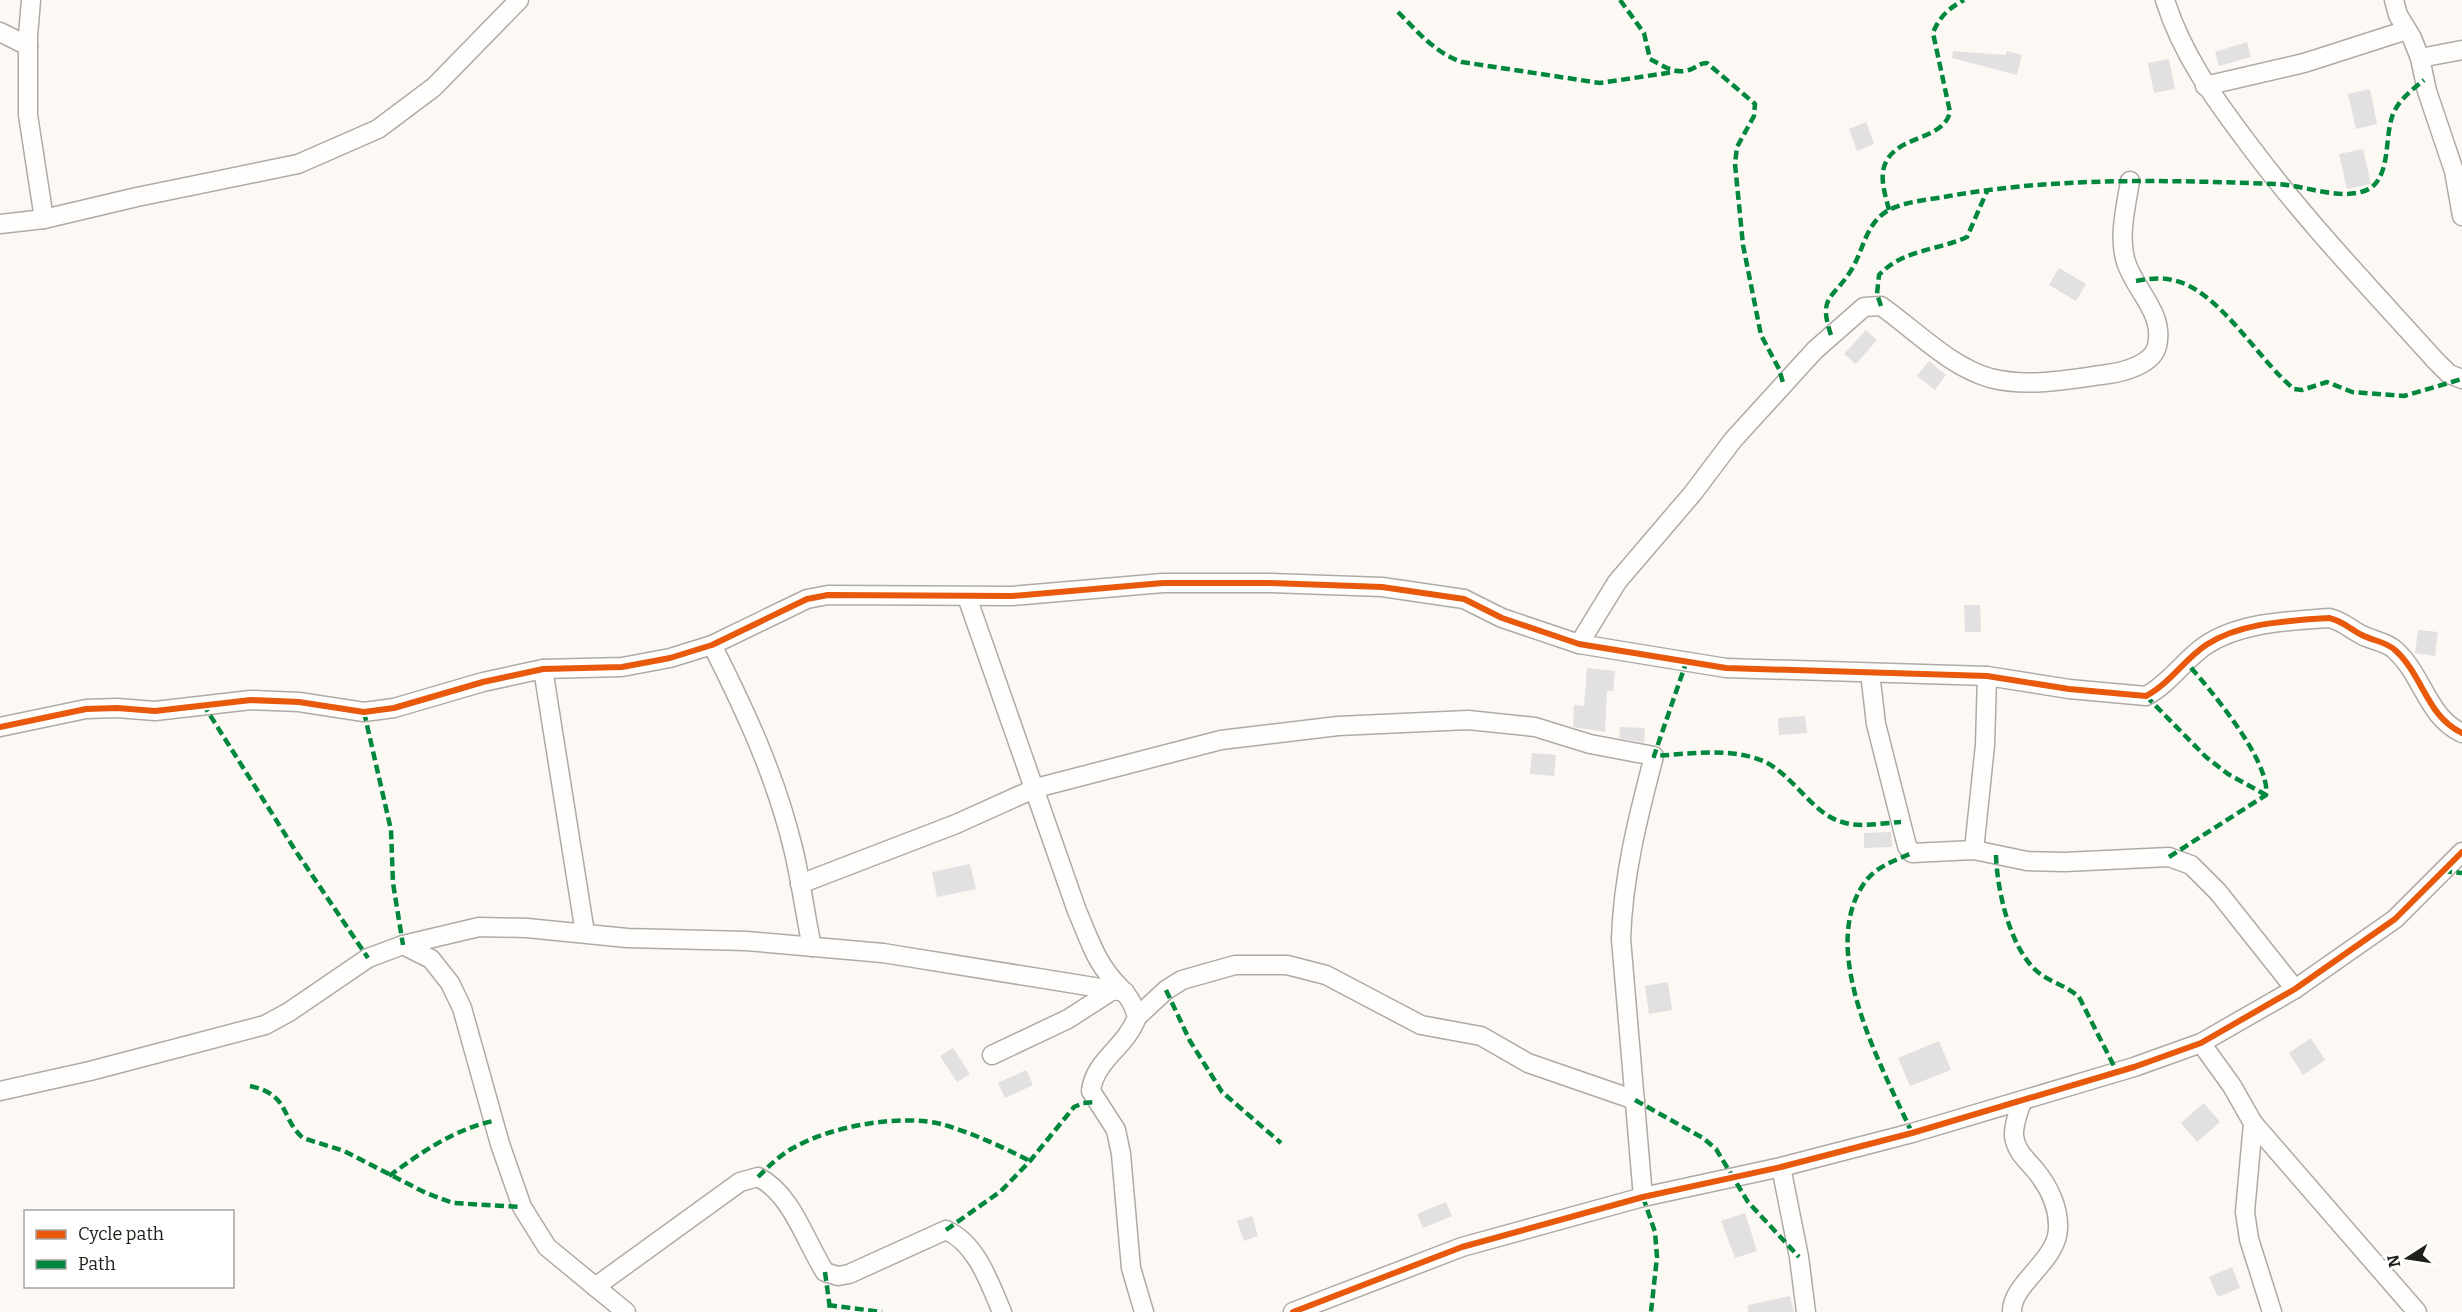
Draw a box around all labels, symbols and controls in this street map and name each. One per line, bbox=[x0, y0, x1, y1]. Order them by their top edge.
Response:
legend bbox=[24, 1210, 234, 1288]
text: Cycle path bbox=[78, 1223, 164, 1245]
north arrow bbox=[2378, 1228, 2438, 1288]
text: Path bbox=[78, 1253, 116, 1275]
text: N bbox=[2383, 1253, 2404, 1269]

